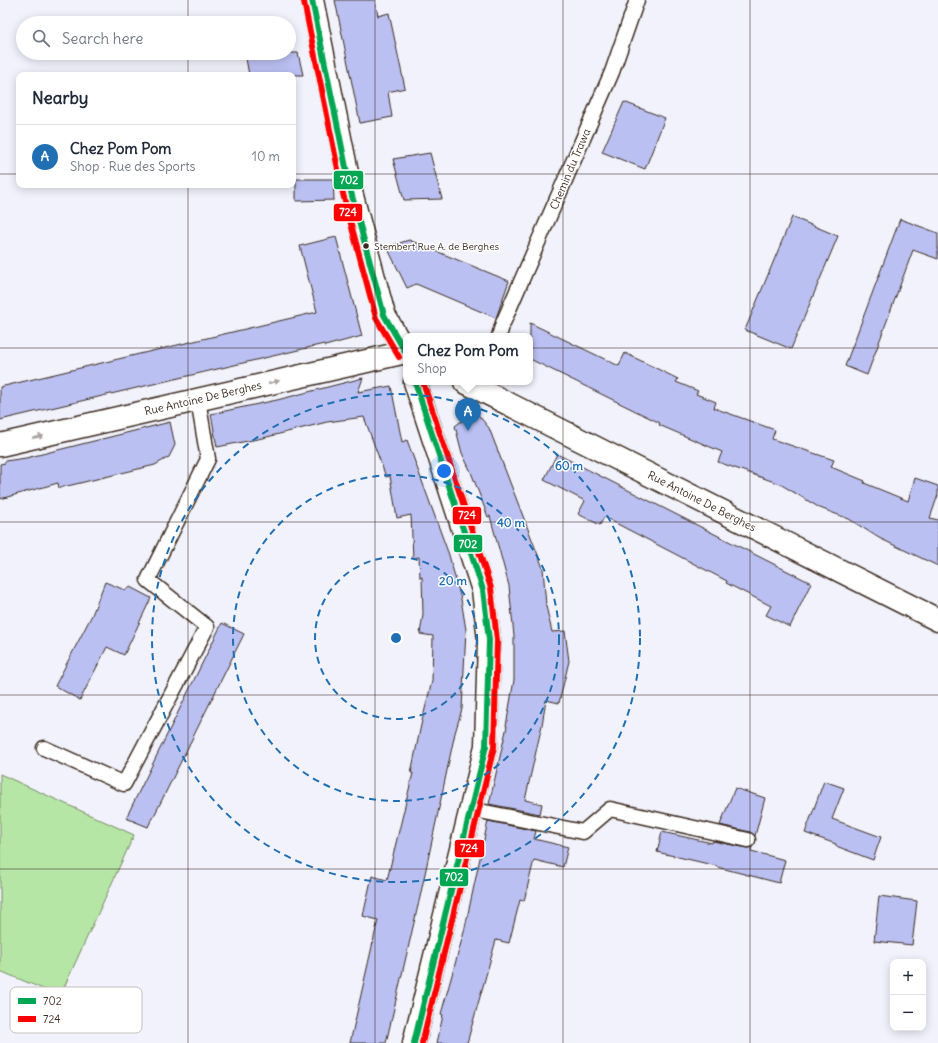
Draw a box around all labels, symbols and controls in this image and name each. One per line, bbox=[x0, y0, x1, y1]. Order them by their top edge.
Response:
search box bbox=[16, 16, 296, 60]
icon: search bbox=[30, 27, 52, 49]
text: Search here bbox=[62, 29, 143, 48]
text: Nearby bbox=[32, 87, 88, 109]
street label: Chemin du Trawa bbox=[547, 126, 593, 212]
text: Chez Pom Pom bbox=[70, 139, 172, 158]
text: A bbox=[41, 148, 49, 165]
text: 10 m bbox=[252, 148, 280, 165]
text: Shop · Rue des Sports bbox=[70, 158, 195, 175]
line badge: 702 bbox=[333, 170, 364, 190]
text: 702 bbox=[340, 173, 358, 187]
line badge: 724 bbox=[333, 203, 363, 222]
text: 724 bbox=[339, 205, 357, 219]
place label: Stembert Rue A. de Berghes bbox=[374, 240, 500, 253]
marker: Stembert Rue A. de Berghes bbox=[361, 241, 371, 251]
popup bbox=[403, 333, 533, 385]
text: Chez Pom Pom bbox=[417, 341, 519, 360]
text: Shop bbox=[417, 360, 447, 377]
street label: Rue Antoine De Berghes bbox=[143, 378, 263, 418]
one-way arrow bbox=[268, 379, 280, 385]
pin: A bbox=[455, 398, 481, 431]
one-way arrow bbox=[32, 433, 44, 439]
text: 60 m bbox=[555, 458, 584, 473]
your location bbox=[434, 461, 454, 481]
street label: Rue Antoine De Berghes bbox=[645, 468, 759, 534]
line badge: 724 bbox=[452, 506, 482, 525]
text: 724 bbox=[458, 508, 476, 522]
text: 40 m bbox=[497, 515, 526, 530]
line badge: 702 bbox=[453, 534, 483, 553]
text: 702 bbox=[459, 537, 477, 551]
text: 20 m bbox=[439, 573, 467, 588]
centre of rings bbox=[389, 631, 403, 645]
line badge: 724 bbox=[454, 839, 485, 858]
text: 724 bbox=[460, 841, 478, 855]
line badge: 702 bbox=[439, 868, 469, 887]
text: 702 bbox=[445, 870, 463, 884]
map controls bbox=[890, 959, 926, 1031]
button: + bbox=[890, 959, 926, 995]
legend bbox=[10, 987, 142, 1033]
text: 702 bbox=[43, 994, 62, 1008]
button: − bbox=[890, 995, 926, 1031]
text: 724 bbox=[43, 1012, 61, 1026]

